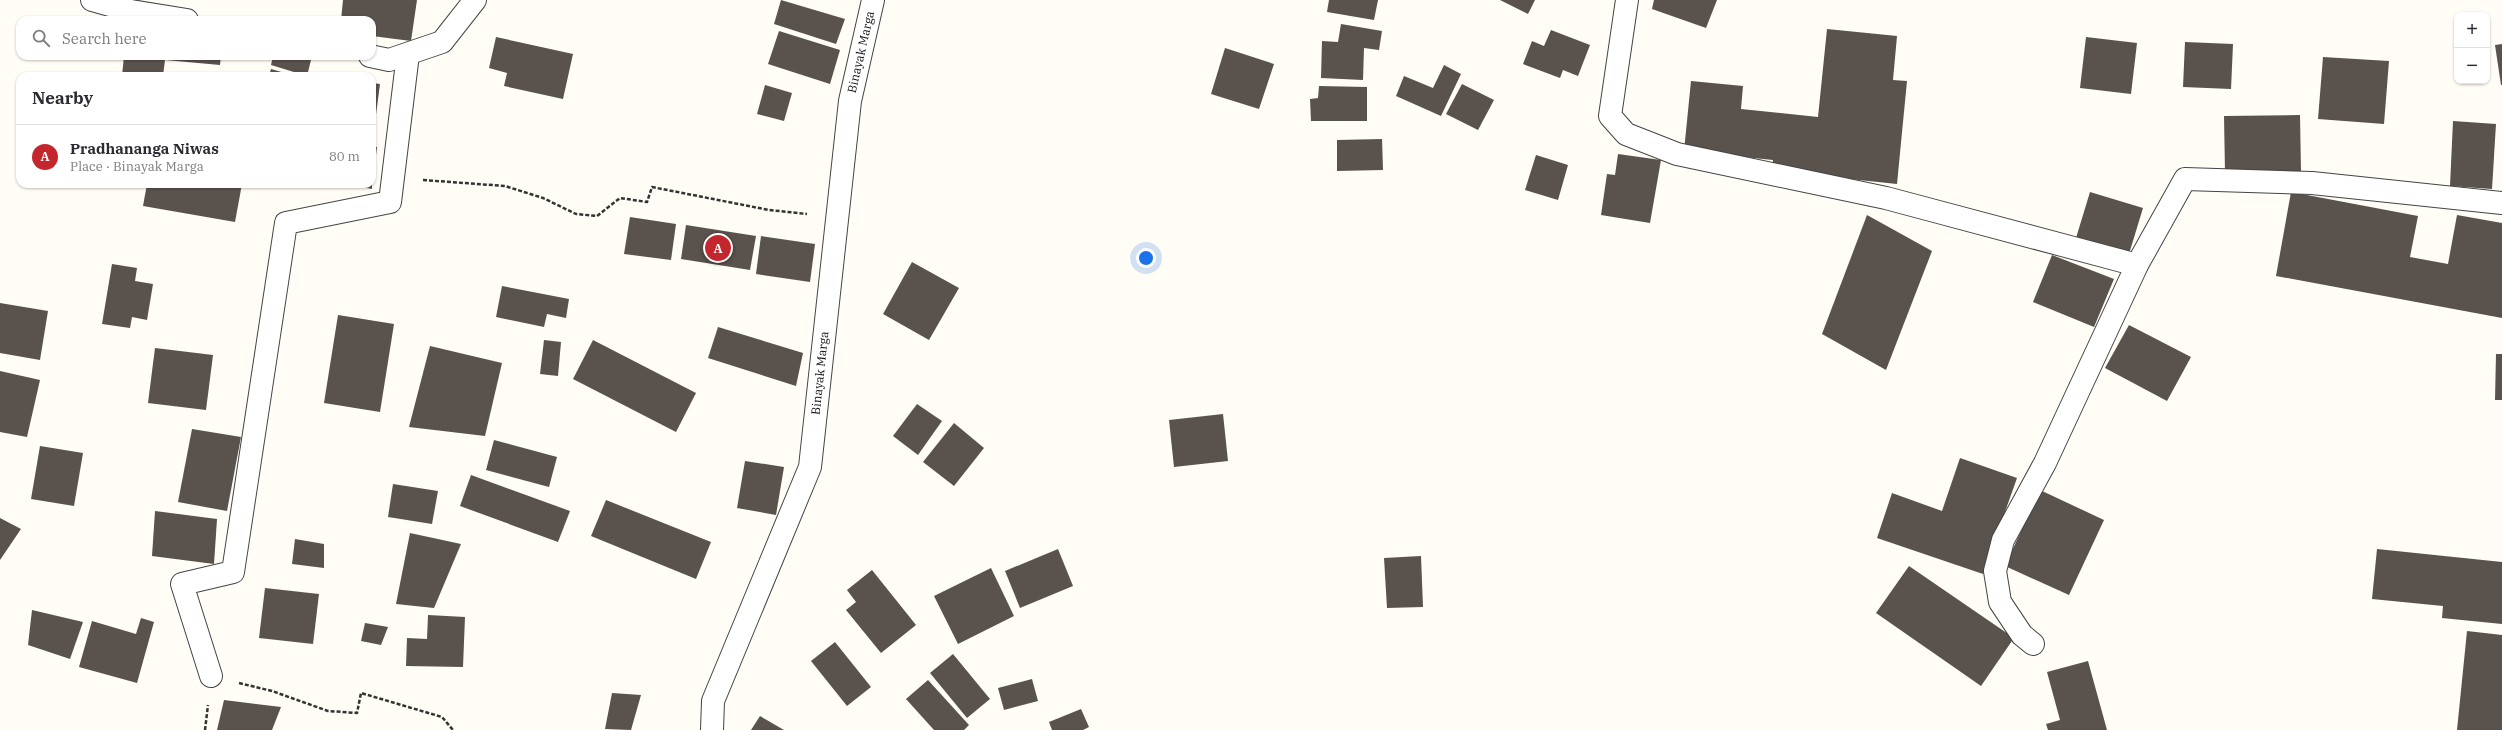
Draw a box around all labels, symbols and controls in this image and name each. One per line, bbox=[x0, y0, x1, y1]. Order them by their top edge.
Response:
street label: Binayak Marga bbox=[844, 9, 877, 94]
map controls bbox=[2454, 12, 2490, 84]
button: + bbox=[2454, 12, 2490, 48]
search box bbox=[16, 16, 376, 60]
icon: search bbox=[30, 27, 52, 49]
text: Search here bbox=[62, 29, 147, 48]
button: − bbox=[2454, 48, 2490, 84]
text: Nearby bbox=[32, 87, 93, 109]
text: Pradhananga Niwas bbox=[70, 139, 219, 158]
text: A bbox=[40, 148, 50, 165]
text: 80 m bbox=[329, 148, 360, 165]
text: Place · Binayak Marga bbox=[70, 158, 204, 175]
pin: A bbox=[705, 233, 731, 263]
your location bbox=[1136, 248, 1156, 268]
street label: Binayak Marga bbox=[808, 330, 831, 415]

